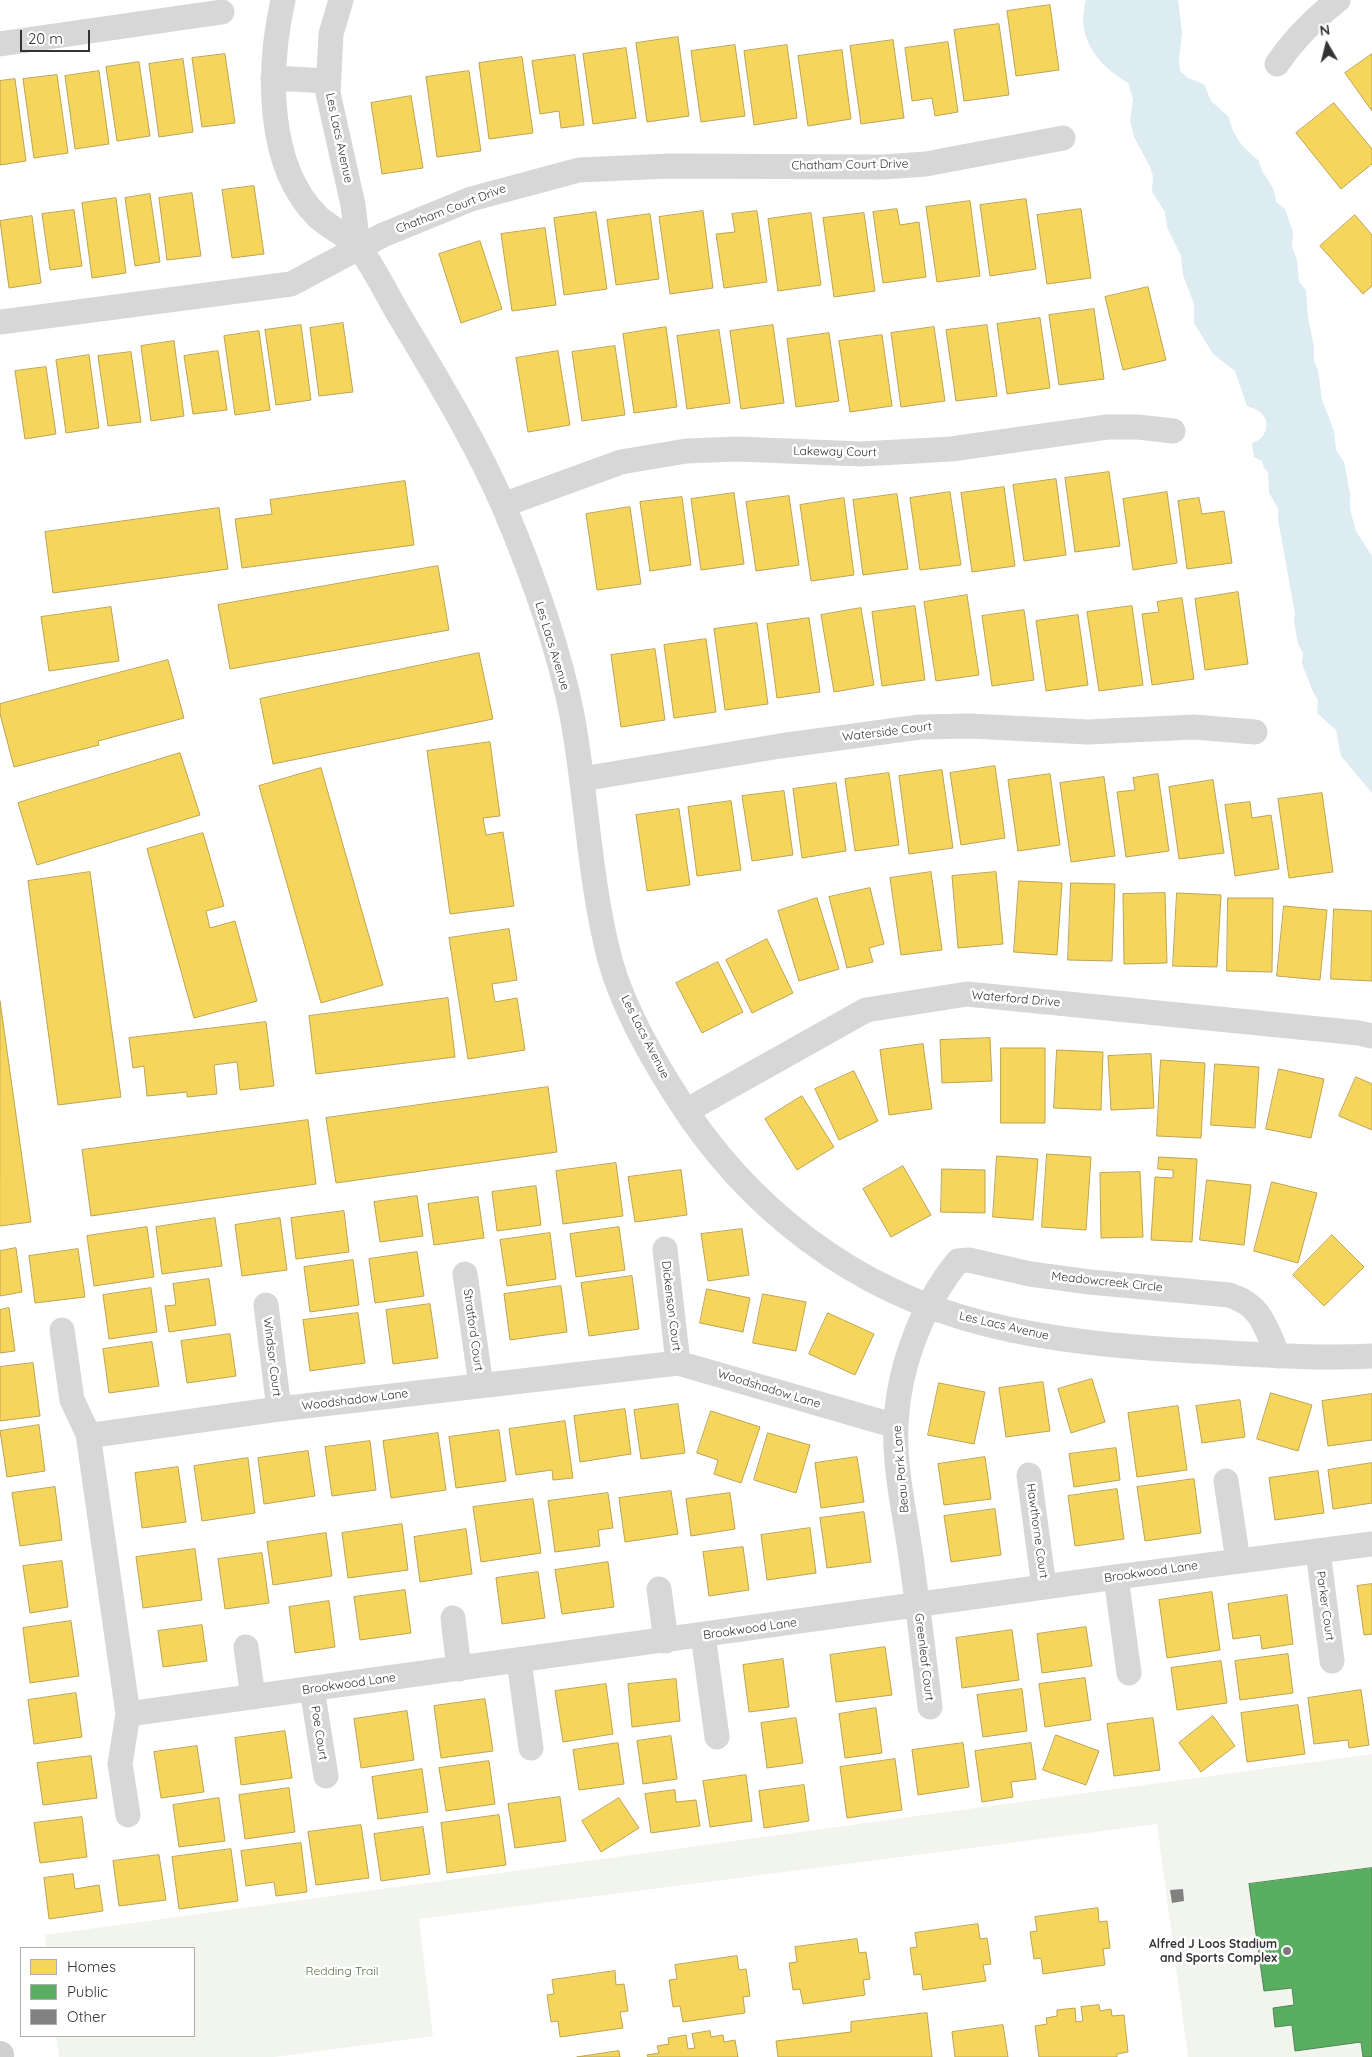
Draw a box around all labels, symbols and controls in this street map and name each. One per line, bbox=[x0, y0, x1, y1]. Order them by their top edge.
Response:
scale bar bbox=[22, 20, 92, 52]
north arrow bbox=[1302, 20, 1352, 70]
text: N bbox=[1319, 21, 1331, 40]
text: 20 m bbox=[28, 29, 63, 48]
street label: Les Lacs Avenue bbox=[322, 92, 356, 184]
street label: Chatham Court Drive bbox=[791, 157, 909, 173]
street label: Chatham Court Drive bbox=[394, 181, 508, 237]
street label: Lakeway Court bbox=[793, 444, 877, 460]
street label: Les Lacs Avenue bbox=[532, 600, 572, 692]
street label: Waterside Court bbox=[841, 719, 933, 745]
street label: Waterford Drive bbox=[971, 988, 1061, 1010]
street label: Les Lacs Avenue bbox=[618, 993, 672, 1081]
street label: Dickenson Court bbox=[658, 1260, 684, 1352]
street label: Meadowcreek Circle bbox=[1051, 1269, 1163, 1295]
street label: Stratford Court bbox=[460, 1288, 486, 1372]
street label: Les Lacs Avenue bbox=[958, 1309, 1050, 1343]
street label: Windsor Court bbox=[260, 1317, 284, 1397]
street label: Woodshadow Lane bbox=[716, 1366, 822, 1412]
street label: Woodshadow Lane bbox=[301, 1386, 409, 1414]
street label: Beau Park Lane bbox=[890, 1425, 912, 1513]
street label: Hawthorne Court bbox=[1023, 1483, 1051, 1579]
street label: Brookwood Lane bbox=[1103, 1558, 1199, 1586]
street label: Parker Court bbox=[1313, 1570, 1337, 1642]
street label: Greenleaf Court bbox=[911, 1612, 937, 1702]
street label: Brookwood Lane bbox=[702, 1615, 798, 1643]
street label: Brookwood Lane bbox=[301, 1670, 397, 1698]
street label: Poe Court bbox=[308, 1705, 330, 1761]
place label: Alfred J Loos Stadium and Sports Complex bbox=[1149, 1937, 1277, 1965]
marker: Alfred J Loos Stadium and Sports Complex bbox=[1281, 1945, 1293, 1957]
legend bbox=[20, 1947, 195, 2037]
text: Homes bbox=[67, 1957, 116, 1976]
park label: Redding Trail bbox=[305, 1964, 379, 1978]
text: Public bbox=[67, 1982, 108, 2001]
text: Other bbox=[67, 2007, 106, 2026]

